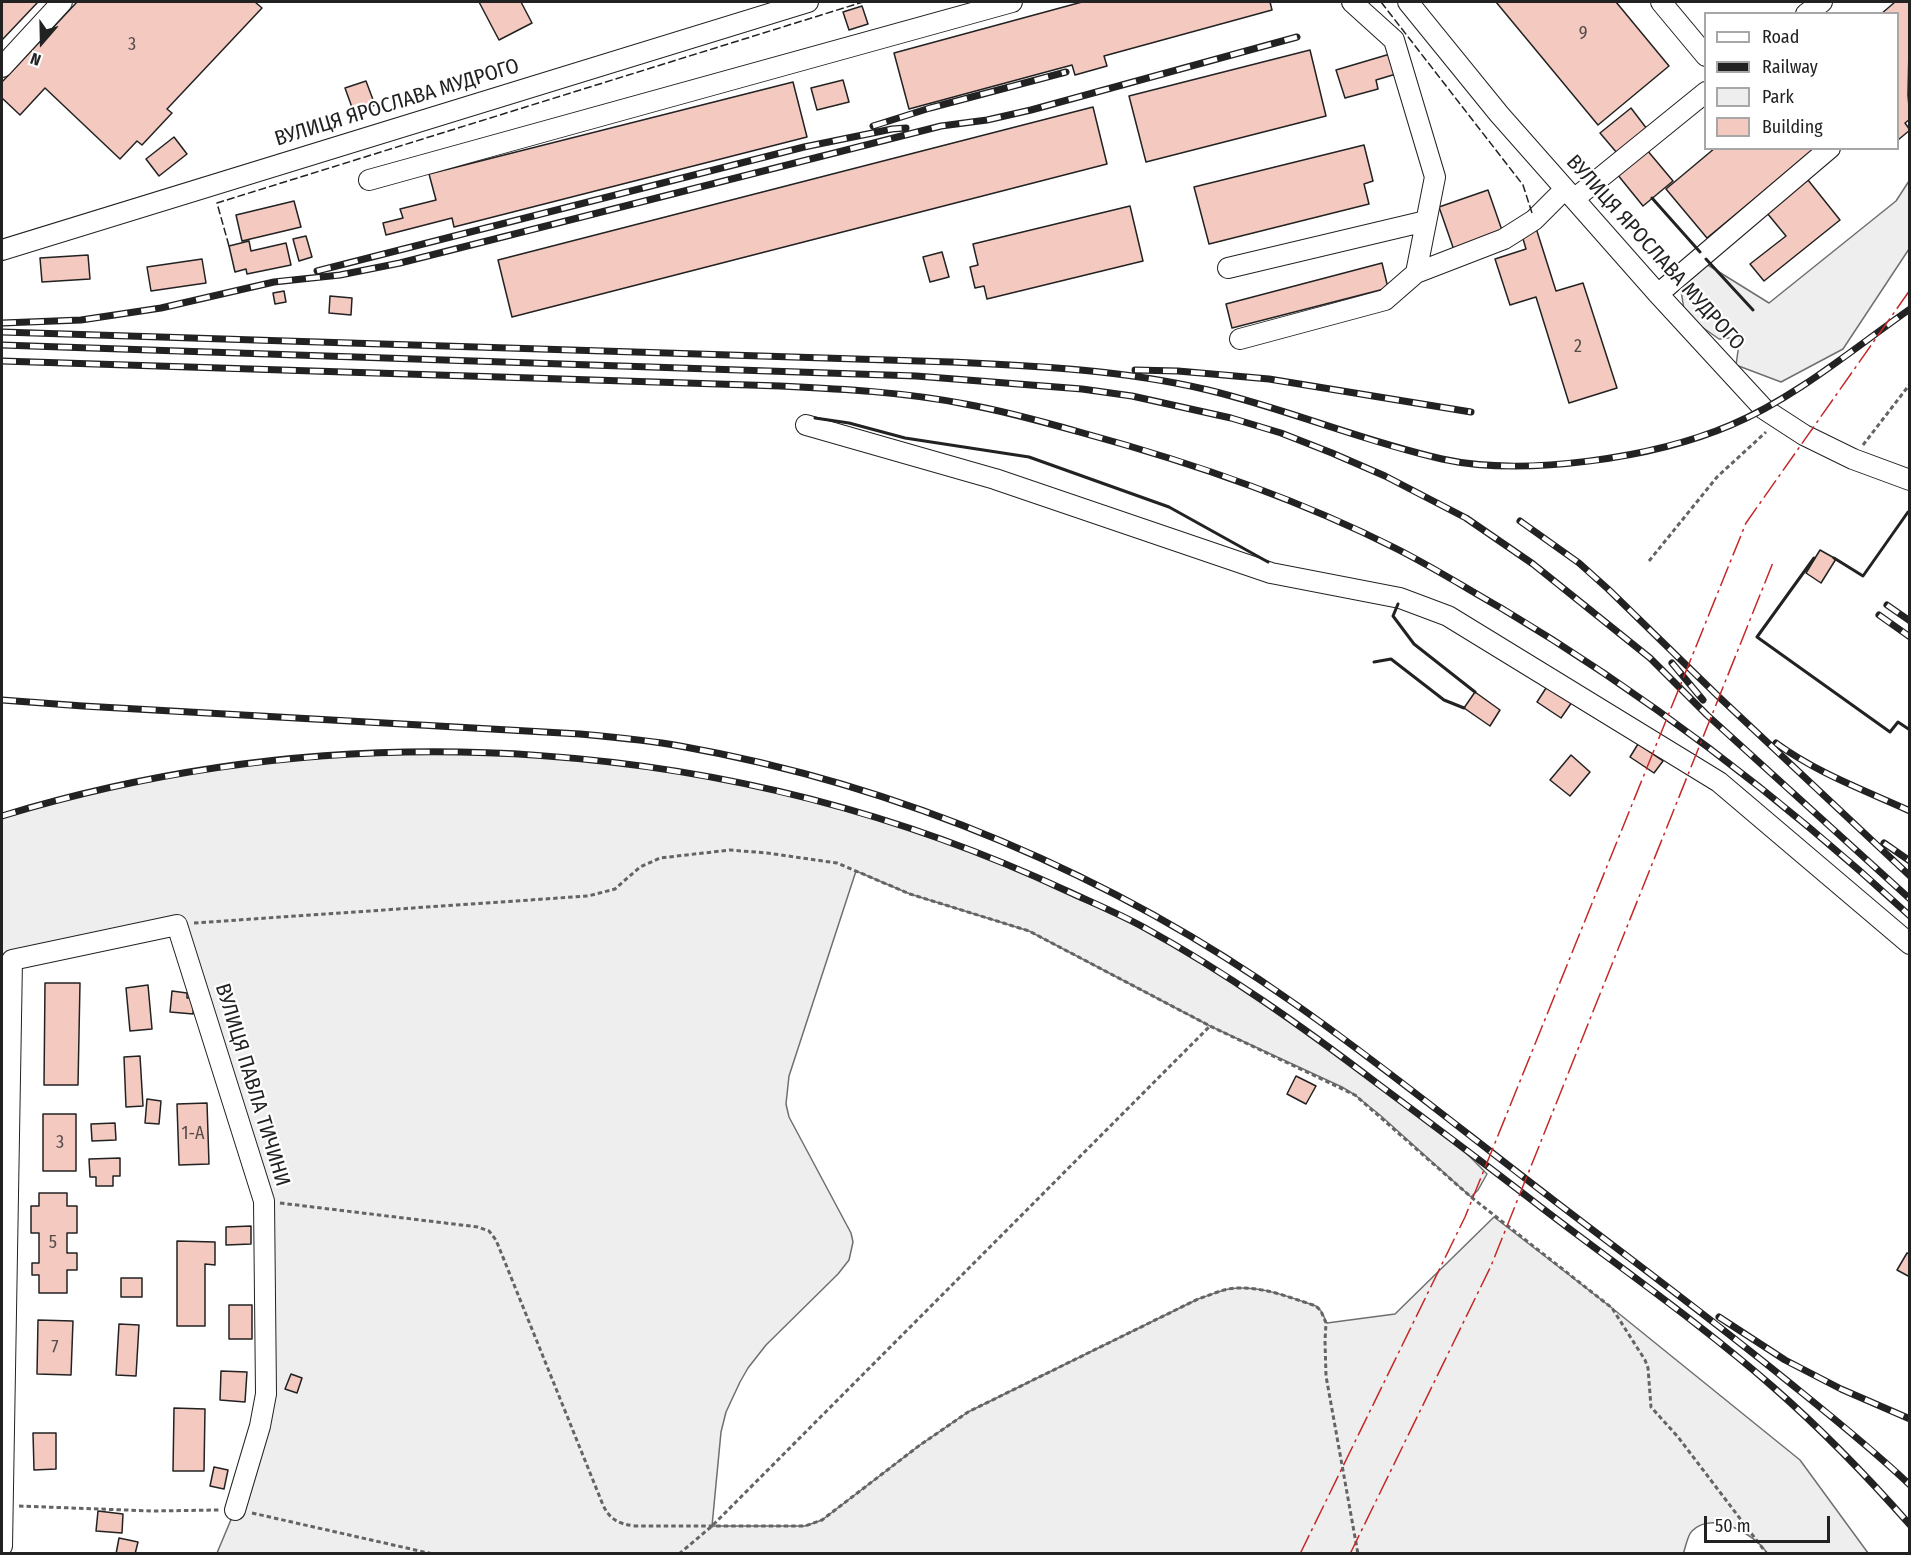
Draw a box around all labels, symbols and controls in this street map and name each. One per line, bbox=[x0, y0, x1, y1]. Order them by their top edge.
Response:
north arrow bbox=[12, 12, 72, 72]
legend bbox=[1704, 12, 1899, 150]
house number: 9 bbox=[1579, 23, 1587, 45]
text: Road bbox=[1762, 26, 1799, 48]
house number: 3 bbox=[128, 34, 136, 56]
text: N bbox=[28, 49, 43, 70]
street label: ВУЛИЦЯ ЯРОСЛАВА МУДРОГО bbox=[272, 54, 522, 152]
text: Railway bbox=[1762, 56, 1818, 78]
text: Park bbox=[1762, 86, 1794, 108]
text: Building bbox=[1762, 116, 1823, 138]
street label: ВУЛИЦЯ ЯРОСЛАВА МУДРОГО bbox=[1561, 150, 1749, 356]
house number: 2 bbox=[1574, 336, 1582, 358]
street label: ВУЛИЦЯ ПАВЛА ТИЧИНИ bbox=[209, 981, 295, 1189]
house number: 1-А bbox=[182, 1123, 204, 1145]
house number: 3 bbox=[56, 1132, 64, 1154]
house number: 5 bbox=[49, 1232, 57, 1254]
house number: 7 bbox=[51, 1337, 59, 1359]
scale bar bbox=[1707, 1504, 1833, 1542]
text: 50 m bbox=[1715, 1515, 1751, 1537]

